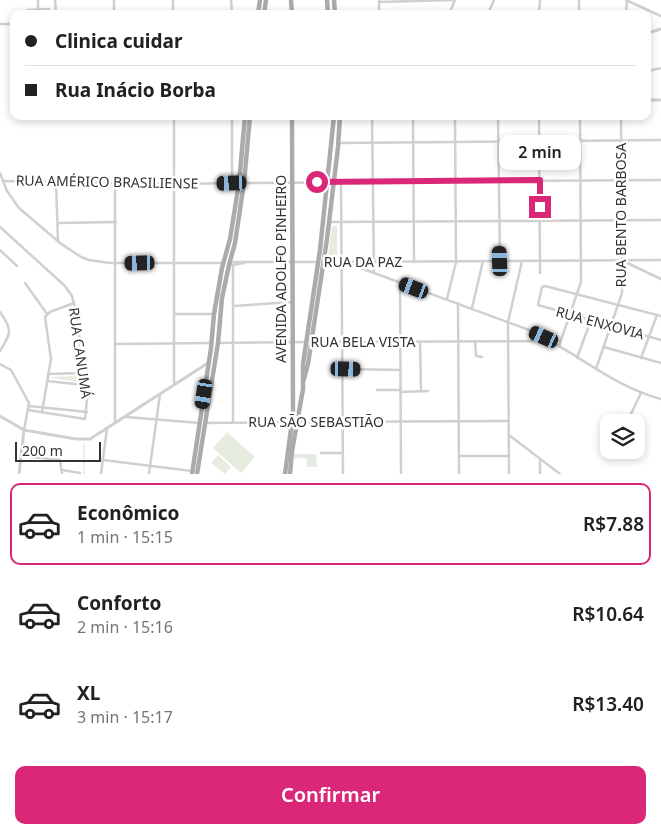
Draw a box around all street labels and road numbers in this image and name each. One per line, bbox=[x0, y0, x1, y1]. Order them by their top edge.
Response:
street label: RUA BENTO BARBOSA bbox=[611, 143, 630, 287]
street label: RUA AMÉRICO BRASILIENSE bbox=[16, 170, 198, 193]
street label: AVENIDA ADOLFO PINHEIRO bbox=[271, 175, 290, 363]
street label: RUA DA PAZ bbox=[324, 252, 402, 271]
street label: RUA ENXOVIA bbox=[554, 302, 646, 343]
street label: RUA CANUMÁ bbox=[65, 306, 96, 400]
street label: RUA BELA VISTA bbox=[311, 332, 415, 351]
street label: RUA SÃO SEBASTIÃO bbox=[248, 412, 384, 431]

